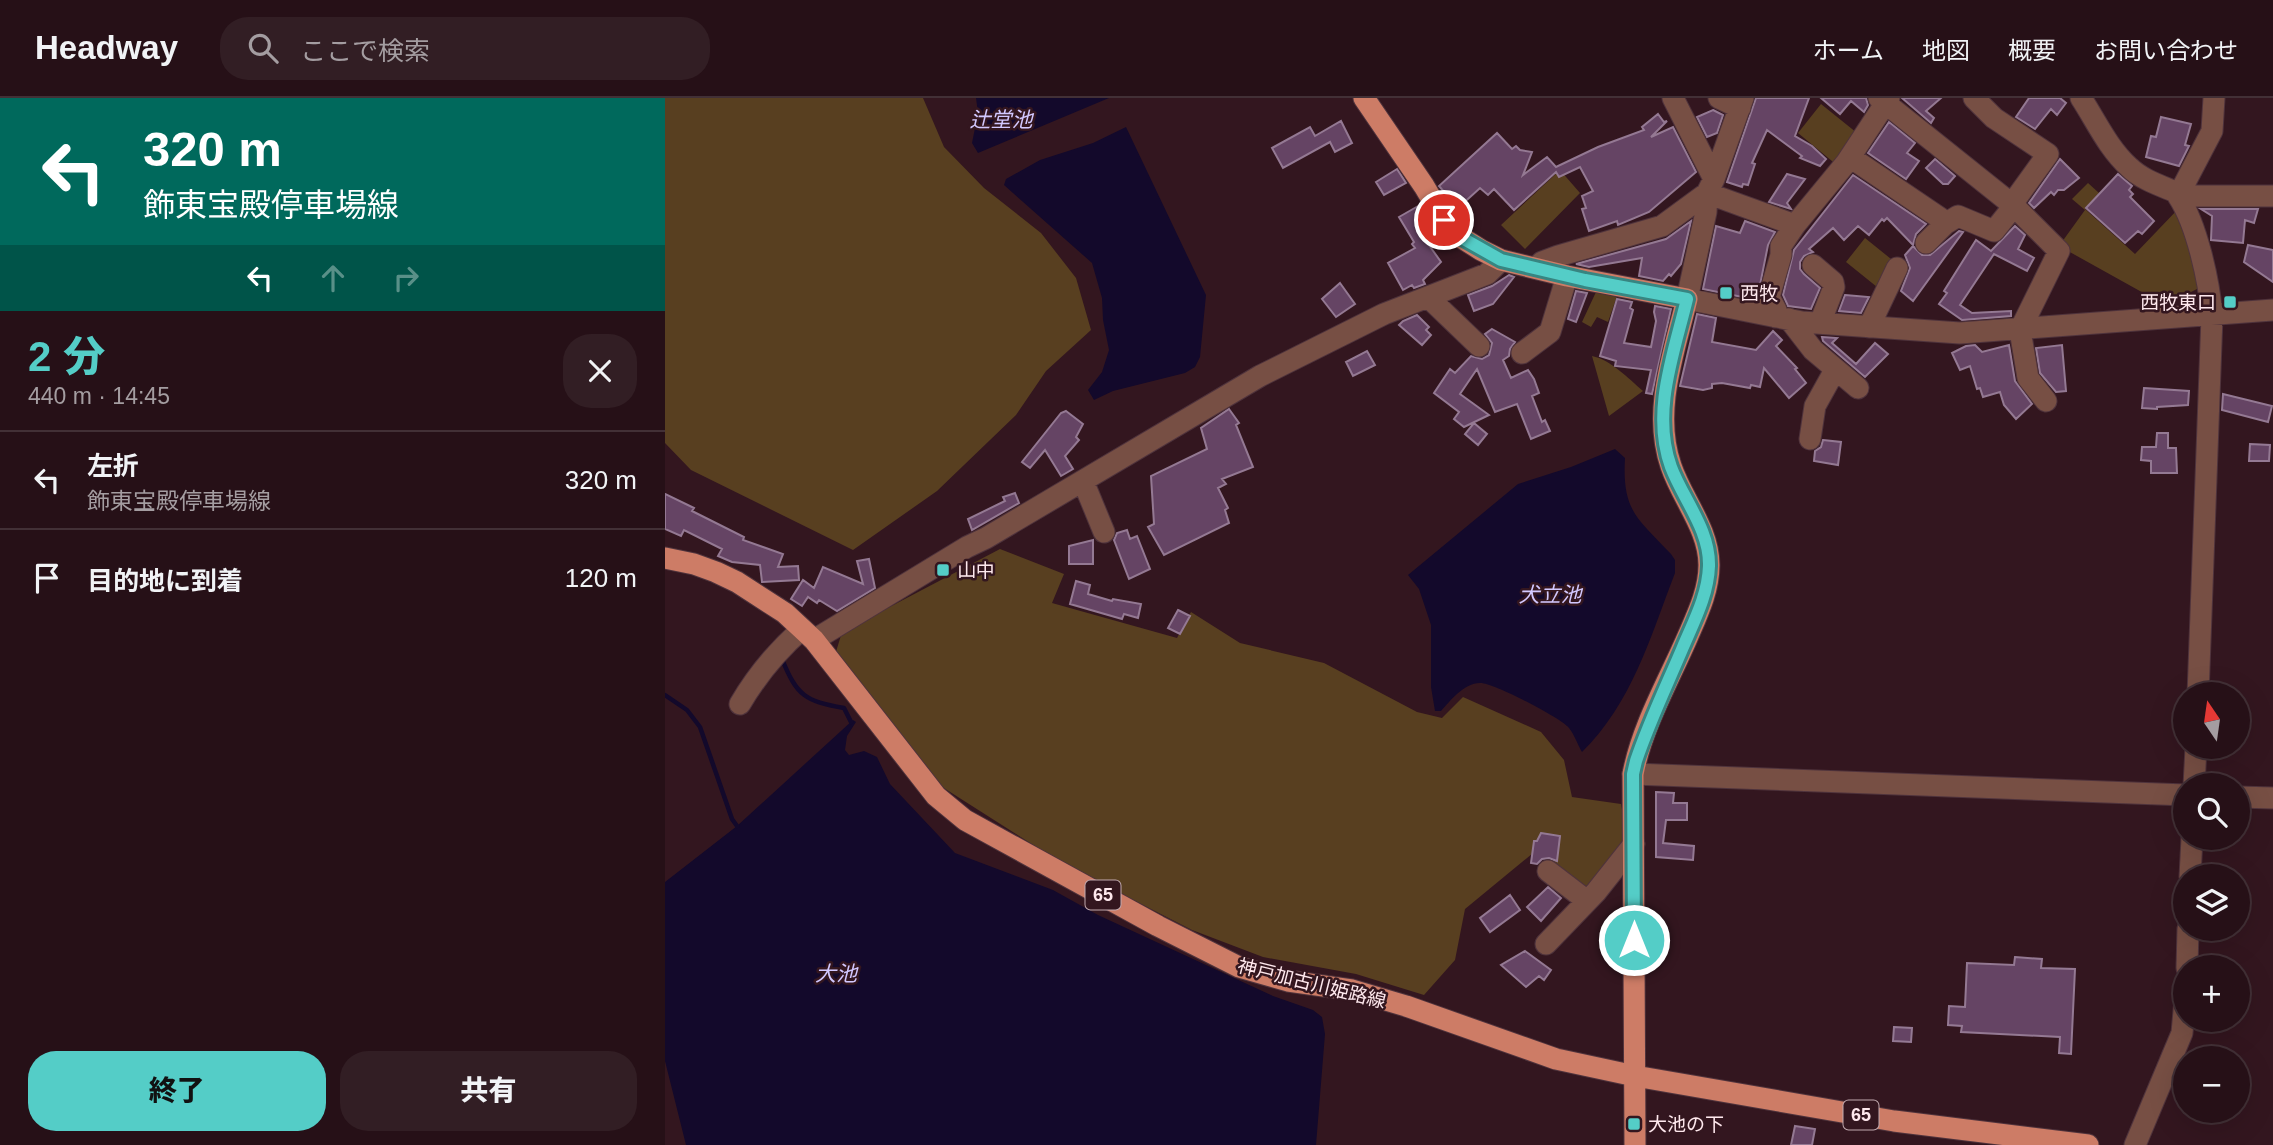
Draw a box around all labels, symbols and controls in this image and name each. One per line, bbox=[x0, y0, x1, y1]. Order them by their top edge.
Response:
search box bbox=[220, 17, 710, 80]
text: Headway bbox=[35, 29, 178, 66]
icon: search bbox=[244, 29, 282, 67]
text: ここで検索 bbox=[300, 36, 430, 66]
text: ホーム bbox=[1813, 37, 1884, 64]
text: 地図 bbox=[1922, 37, 1970, 64]
text: 概要 bbox=[2008, 37, 2056, 64]
text: お問い合わせ bbox=[2094, 37, 2238, 64]
water label: 辻堂池 bbox=[970, 108, 1034, 131]
text: 320 m bbox=[143, 122, 282, 176]
icon: left bbox=[28, 126, 119, 217]
text: 飾東宝殿停車場線 bbox=[143, 187, 399, 223]
pin bbox=[1414, 190, 1474, 250]
icon: arrive bbox=[1425, 201, 1463, 239]
icon: left bbox=[241, 259, 279, 297]
icon: ahead bbox=[314, 259, 352, 297]
icon: right bbox=[387, 259, 425, 297]
place label: 西牧 bbox=[1740, 283, 1778, 304]
marker: 西牧 bbox=[1718, 285, 1734, 301]
place label: 西牧東口 bbox=[2140, 292, 2216, 313]
marker: 西牧東口 bbox=[2222, 294, 2238, 310]
text: 2 分 bbox=[28, 333, 105, 380]
button: close bbox=[563, 334, 637, 408]
text: 440 m · 14:45 bbox=[28, 383, 170, 409]
text: 左折 bbox=[87, 451, 139, 481]
icon: left bbox=[28, 461, 66, 499]
text: 320 m bbox=[565, 465, 637, 495]
text: 飾東宝殿停車場線 bbox=[87, 488, 271, 514]
icon: arrive bbox=[28, 559, 66, 597]
place label: 山中 bbox=[957, 560, 995, 581]
marker: 山中 bbox=[935, 562, 951, 578]
text: 120 m bbox=[565, 563, 637, 593]
text: 目的地に到着 bbox=[87, 566, 243, 596]
water label: 犬立池 bbox=[1519, 583, 1583, 606]
north arrow bbox=[2173, 682, 2251, 760]
map controls bbox=[2173, 682, 2250, 1123]
button: search bbox=[2173, 773, 2250, 850]
button: layers bbox=[2173, 864, 2250, 941]
road number: 65 bbox=[1085, 880, 1121, 910]
position arrow bbox=[1597, 903, 1671, 977]
street label: 神戸加古川姫路線 bbox=[1236, 955, 1388, 1012]
button: + bbox=[2173, 955, 2250, 1032]
water label: 大池 bbox=[815, 962, 859, 985]
button: − bbox=[2173, 1046, 2250, 1123]
button: 終了 bbox=[28, 1051, 326, 1131]
button: 共有 bbox=[340, 1051, 637, 1131]
road number: 65 bbox=[1843, 1100, 1879, 1130]
place label: 大池の下 bbox=[1648, 1114, 1724, 1135]
marker: 大池の下 bbox=[1626, 1116, 1642, 1132]

